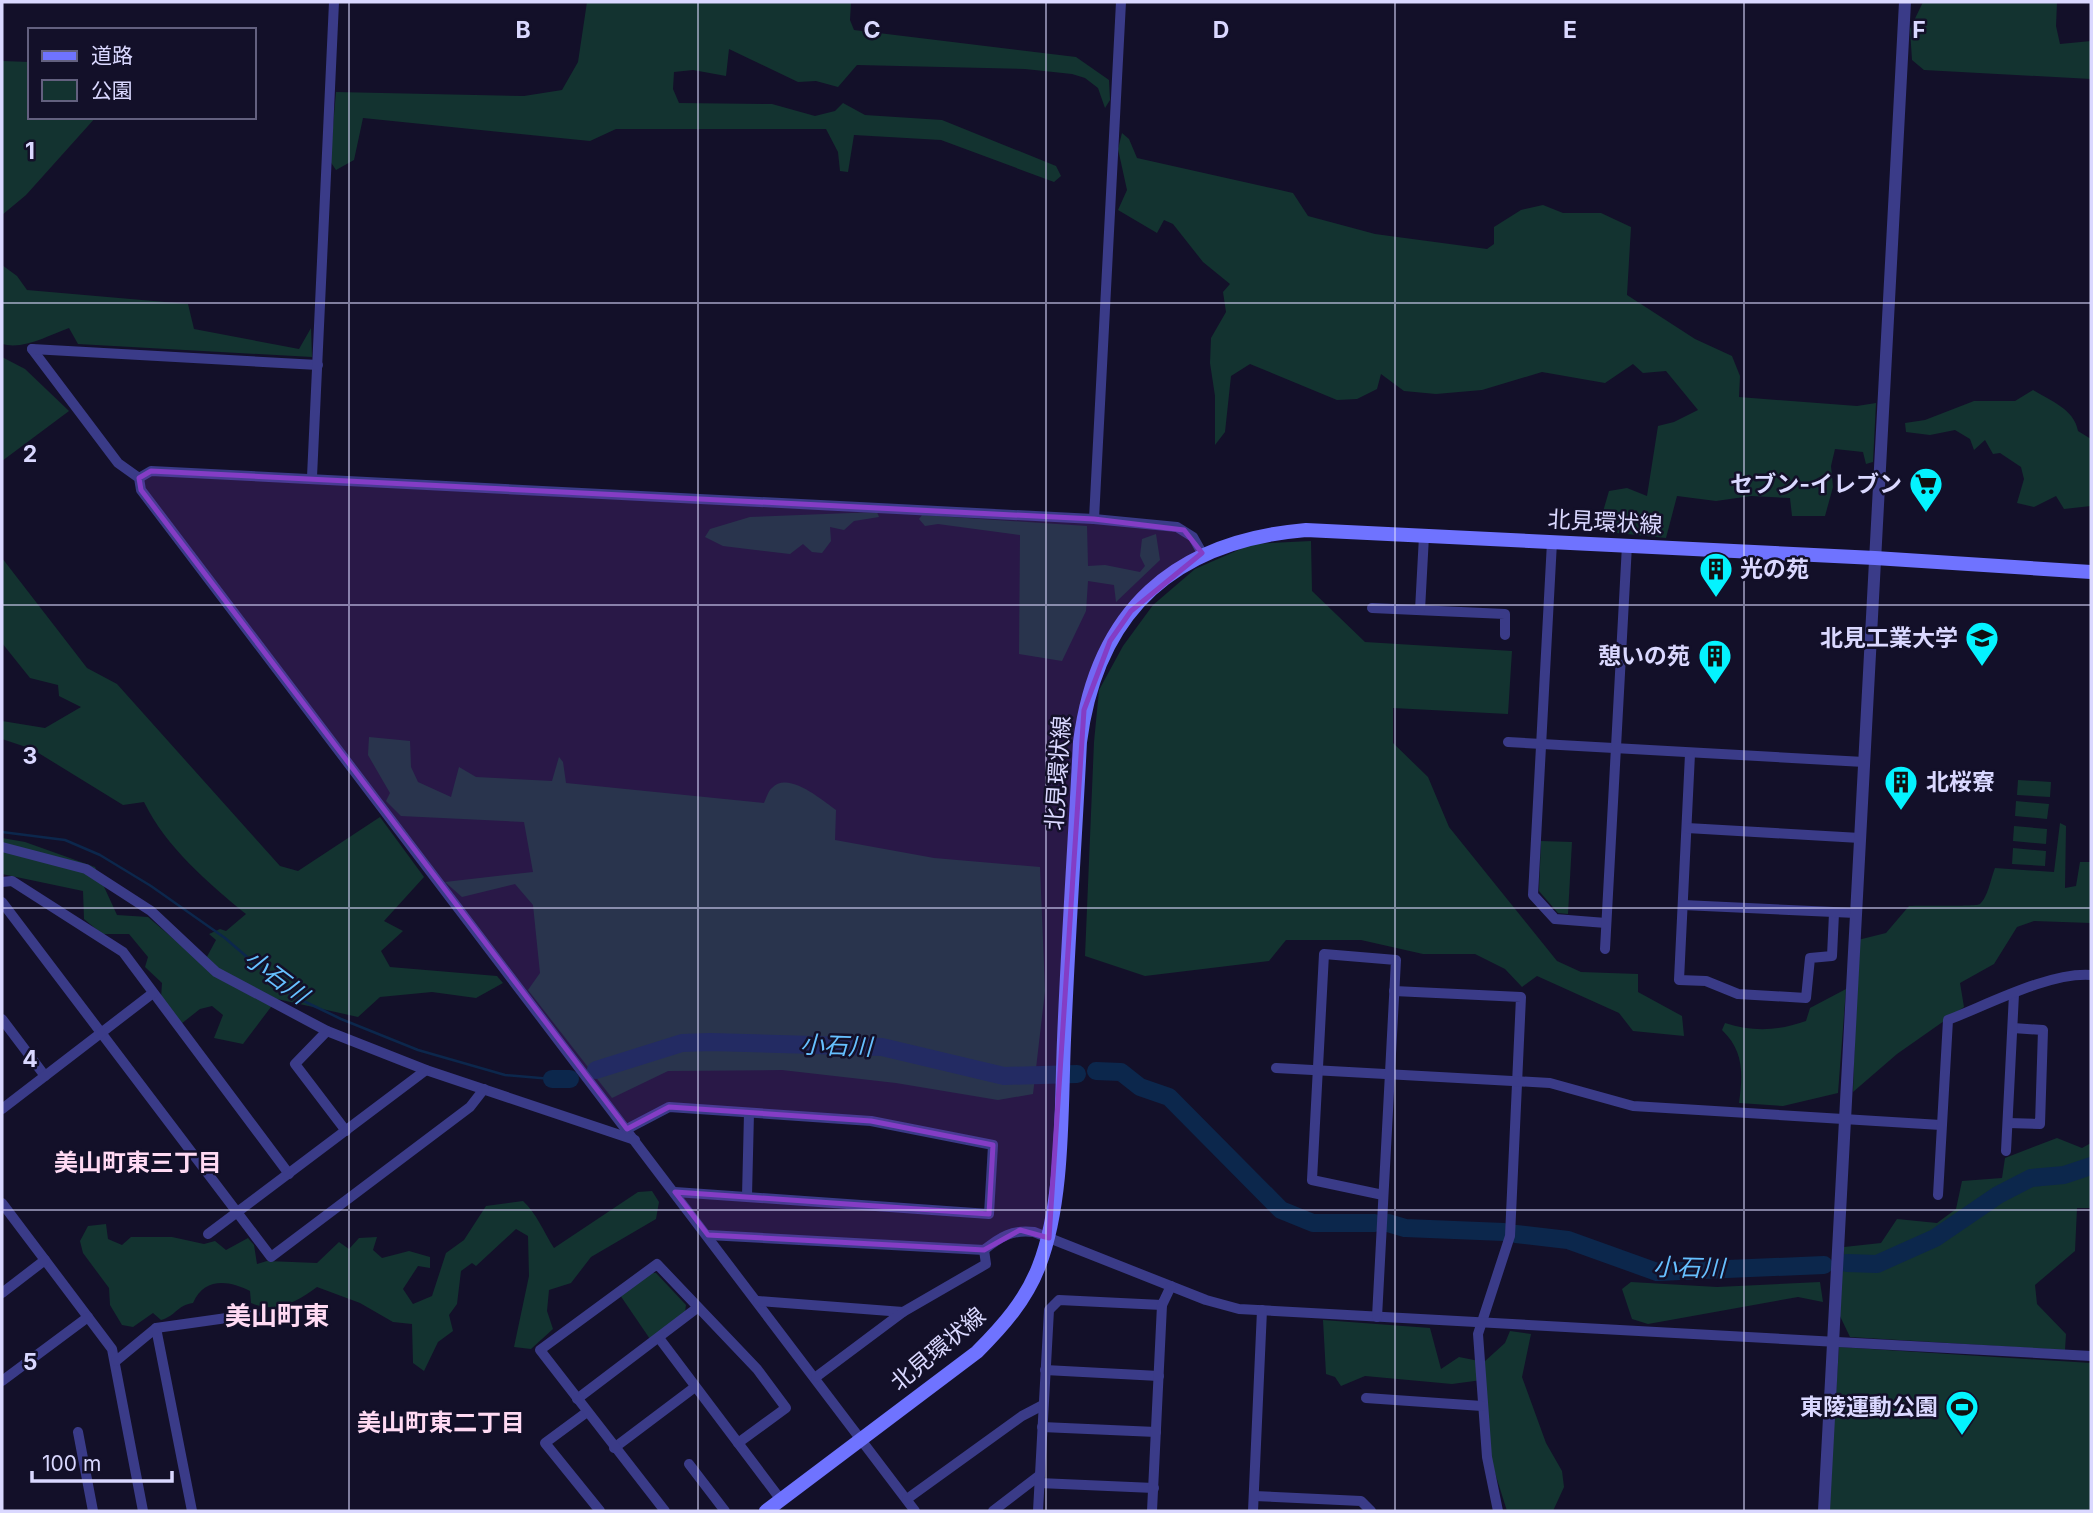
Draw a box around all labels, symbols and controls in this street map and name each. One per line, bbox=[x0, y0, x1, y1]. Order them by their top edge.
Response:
text: B bbox=[515, 16, 531, 44]
text: C bbox=[863, 16, 881, 44]
text: D bbox=[1213, 16, 1229, 44]
text: E bbox=[1563, 16, 1577, 44]
text: F bbox=[1912, 16, 1926, 44]
legend bbox=[28, 28, 256, 119]
text: 道路 bbox=[91, 43, 133, 68]
text: 公園 bbox=[91, 78, 133, 103]
text: 1 bbox=[25, 137, 35, 165]
text: 2 bbox=[23, 440, 37, 468]
supermarket icon: セブン-イレブン bbox=[1907, 465, 1945, 514]
place label: セブン-イレブン bbox=[1730, 470, 1902, 498]
street label: 北見環状線 bbox=[1547, 505, 1663, 539]
building icon: 光の苑 bbox=[1697, 550, 1735, 599]
place label: 光の苑 bbox=[1740, 555, 1809, 583]
school or university icon: 北見工業大学 bbox=[1963, 619, 2001, 668]
place label: 北見工業大学 bbox=[1820, 624, 1958, 652]
building icon: 憩いの苑 bbox=[1696, 637, 1734, 686]
place label: 憩いの苑 bbox=[1598, 642, 1690, 670]
street label: 北見環状線 bbox=[1040, 715, 1076, 831]
text: 3 bbox=[23, 742, 37, 770]
building icon: 北桜寮 bbox=[1882, 763, 1920, 812]
place label: 北桜寮 bbox=[1926, 768, 1995, 796]
water label: 小石川 bbox=[239, 943, 316, 1012]
water label: 小石川 bbox=[800, 1030, 875, 1061]
text: 4 bbox=[22, 1045, 38, 1073]
district label: 美山町東三丁目 bbox=[54, 1148, 222, 1177]
water label: 小石川 bbox=[1653, 1252, 1728, 1283]
district label: 美山町東 bbox=[225, 1300, 329, 1331]
street label: 北見環状線 bbox=[885, 1301, 991, 1397]
text: 5 bbox=[23, 1348, 37, 1376]
sports icon: 東陵運動公園 bbox=[1943, 1388, 1981, 1437]
place label: 東陵運動公園 bbox=[1800, 1393, 1938, 1421]
district label: 美山町東二丁目 bbox=[357, 1408, 525, 1437]
scale bar bbox=[32, 1440, 172, 1484]
text: 100 m bbox=[42, 1451, 101, 1476]

